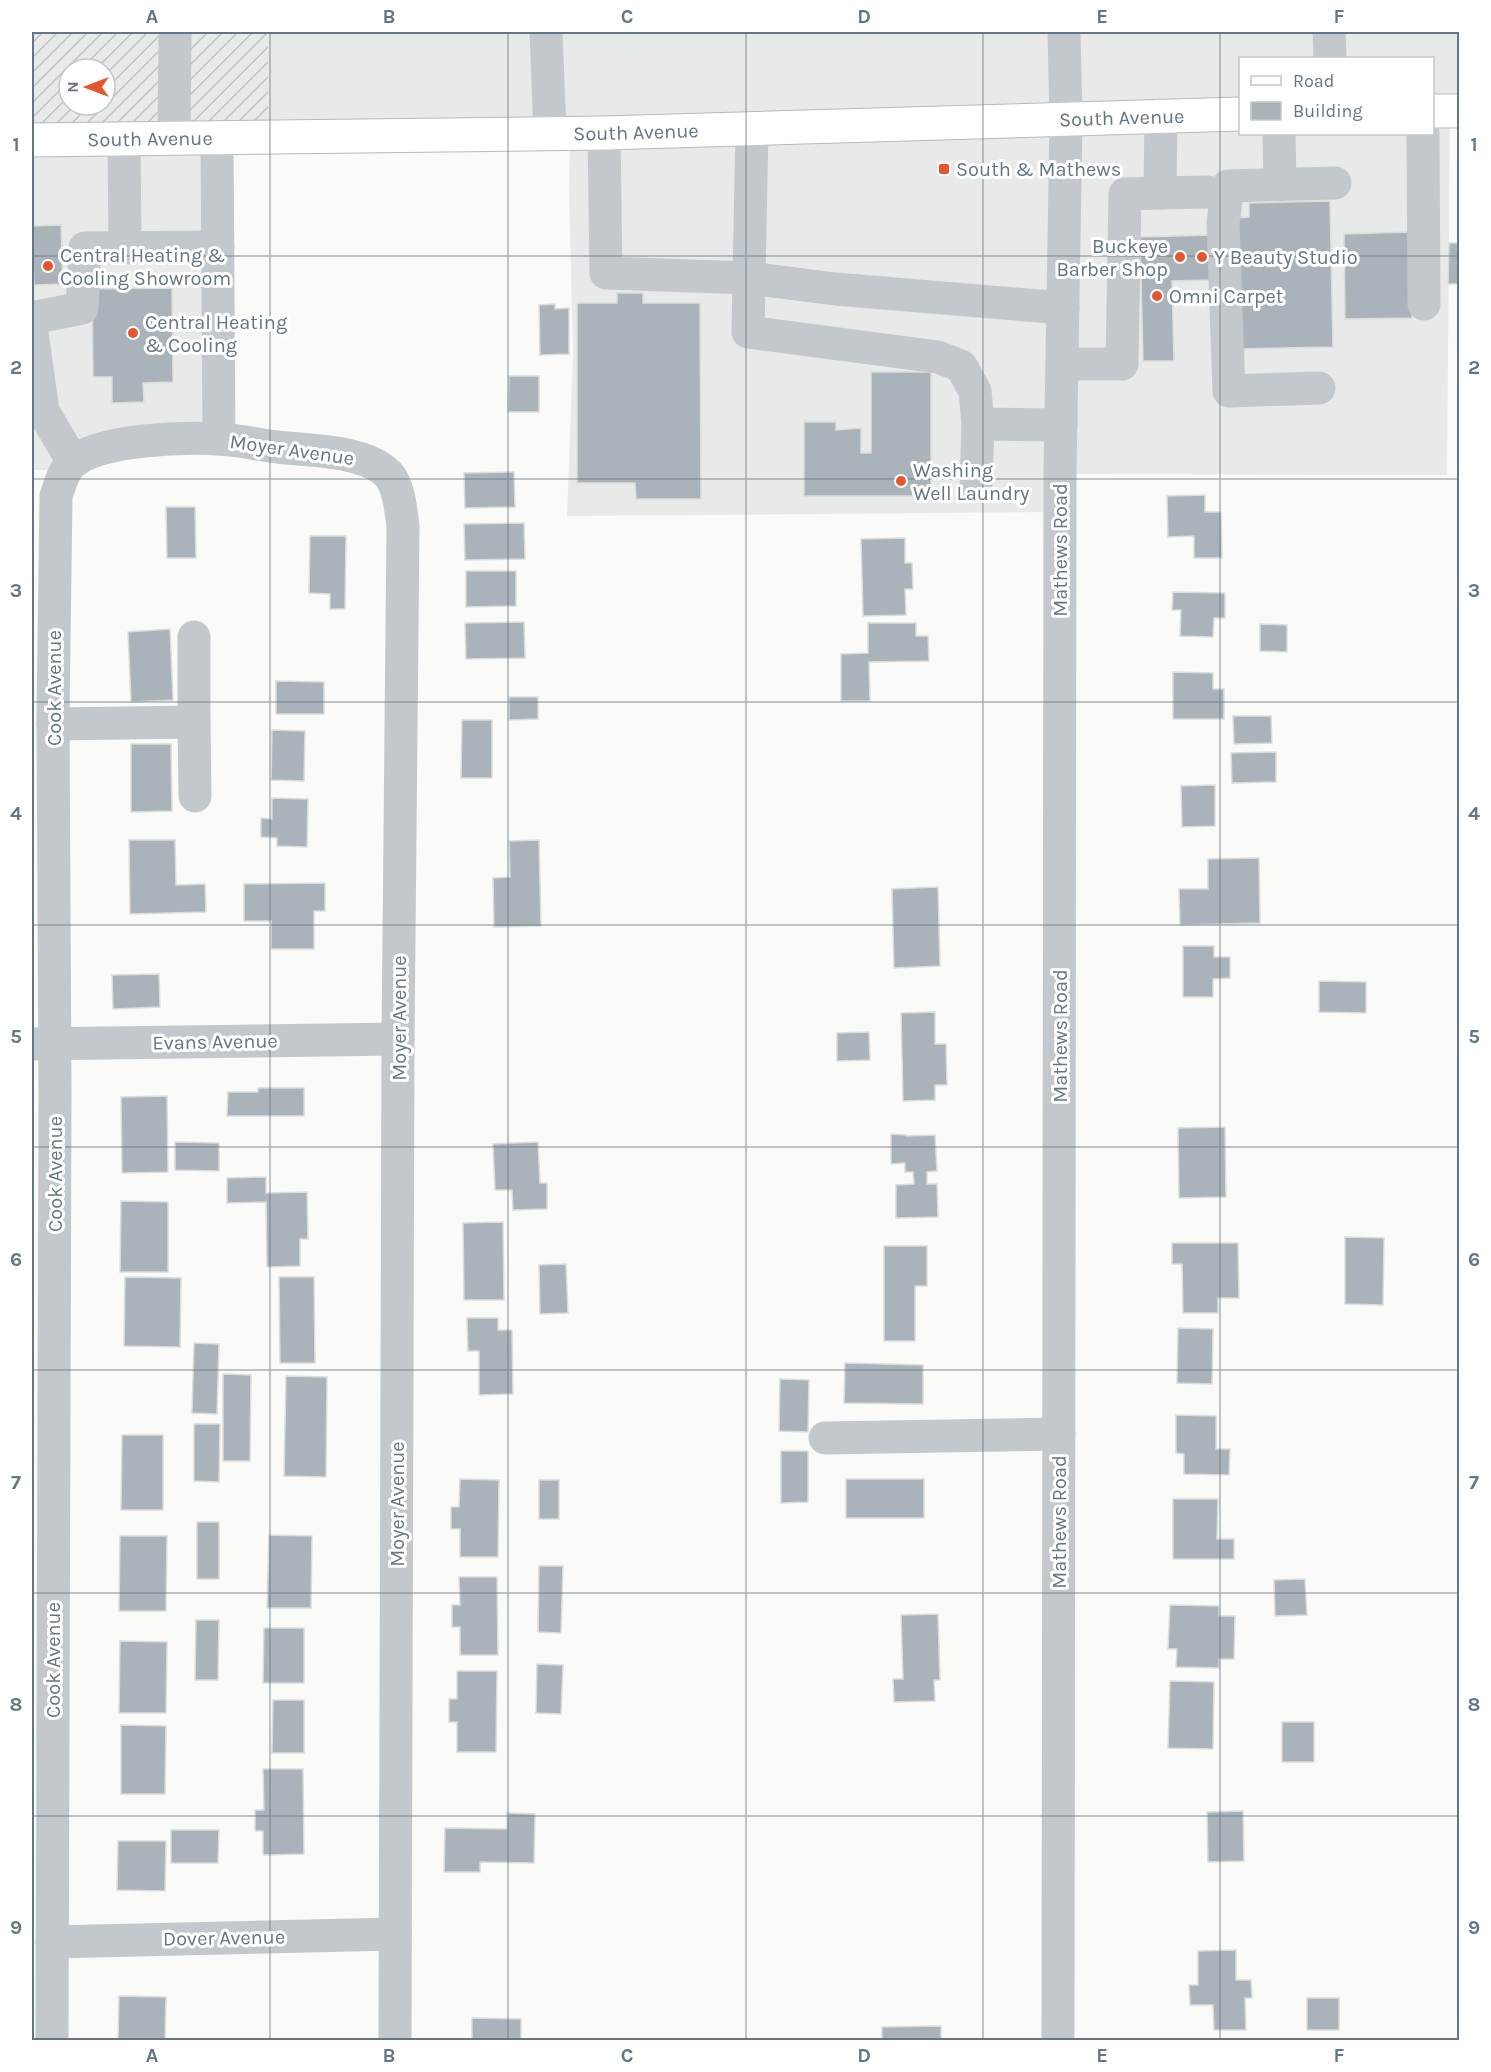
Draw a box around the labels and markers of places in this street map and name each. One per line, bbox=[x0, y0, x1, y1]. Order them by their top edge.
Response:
place label: South & Mathews bbox=[956, 158, 1121, 181]
marker: South & Mathews bbox=[937, 162, 951, 176]
place label: Buckeye Barber Shop bbox=[1056, 235, 1168, 281]
place label: Central Heating & Cooling Showroom bbox=[60, 244, 231, 290]
place label: Y Beauty Studio bbox=[1214, 246, 1358, 269]
marker: Buckeye Barber Shop bbox=[1173, 250, 1187, 264]
marker: Y Beauty Studio bbox=[1195, 250, 1209, 264]
marker: Central Heating & Cooling Showroom bbox=[41, 259, 55, 273]
place label: Omni Carpet bbox=[1169, 285, 1284, 308]
marker: Omni Carpet bbox=[1150, 289, 1164, 303]
place label: Central Heating & Cooling bbox=[145, 311, 287, 357]
marker: Central Heating & Cooling bbox=[126, 326, 140, 340]
place label: Washing Well Laundry bbox=[913, 459, 1029, 505]
marker: Washing Well Laundry bbox=[894, 474, 908, 488]

